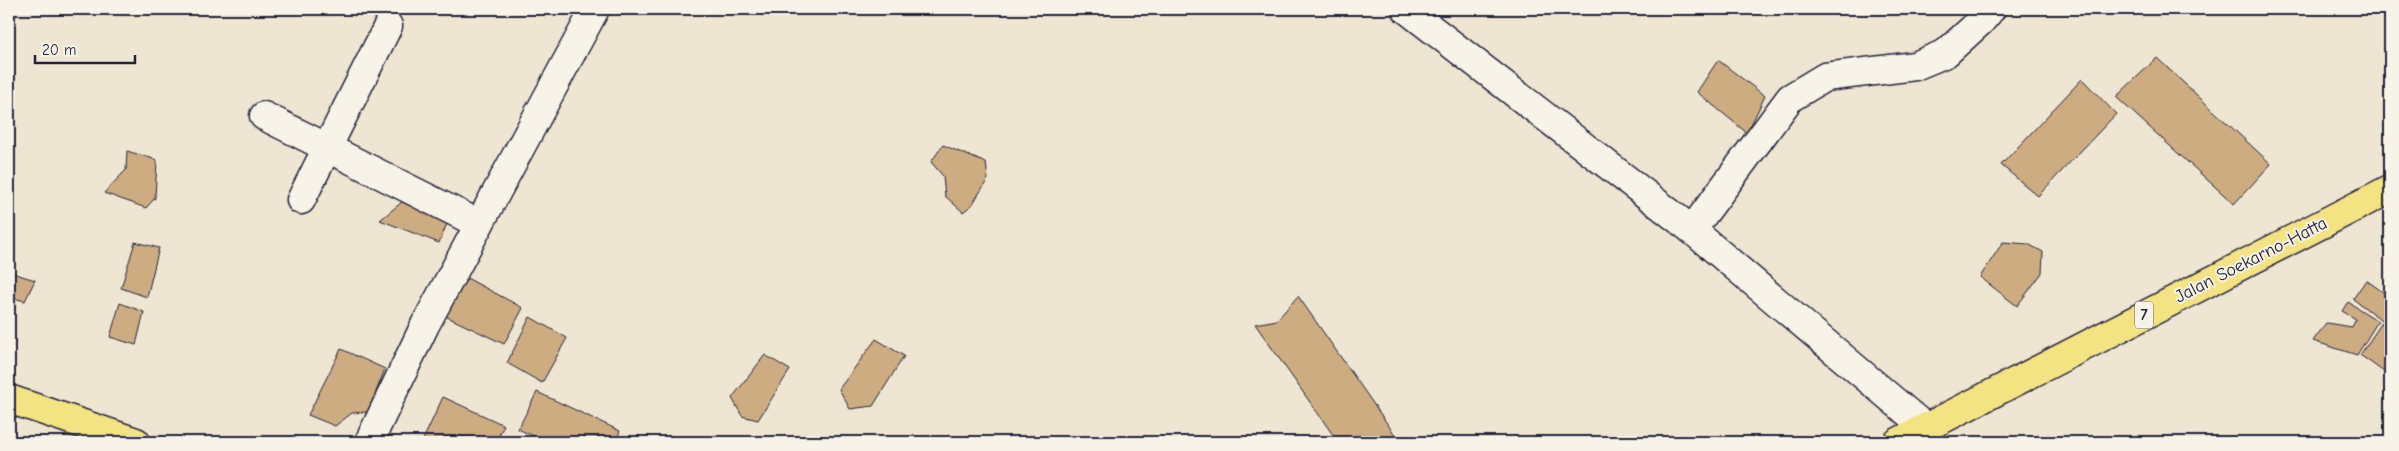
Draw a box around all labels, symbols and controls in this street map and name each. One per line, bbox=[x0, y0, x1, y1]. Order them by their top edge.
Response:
scale bar bbox=[35, 32, 135, 64]
text: 20 m bbox=[42, 41, 76, 59]
street label: Jalan Soekarno-Hatta bbox=[2171, 213, 2331, 307]
road number: 7 bbox=[2135, 302, 2153, 328]

